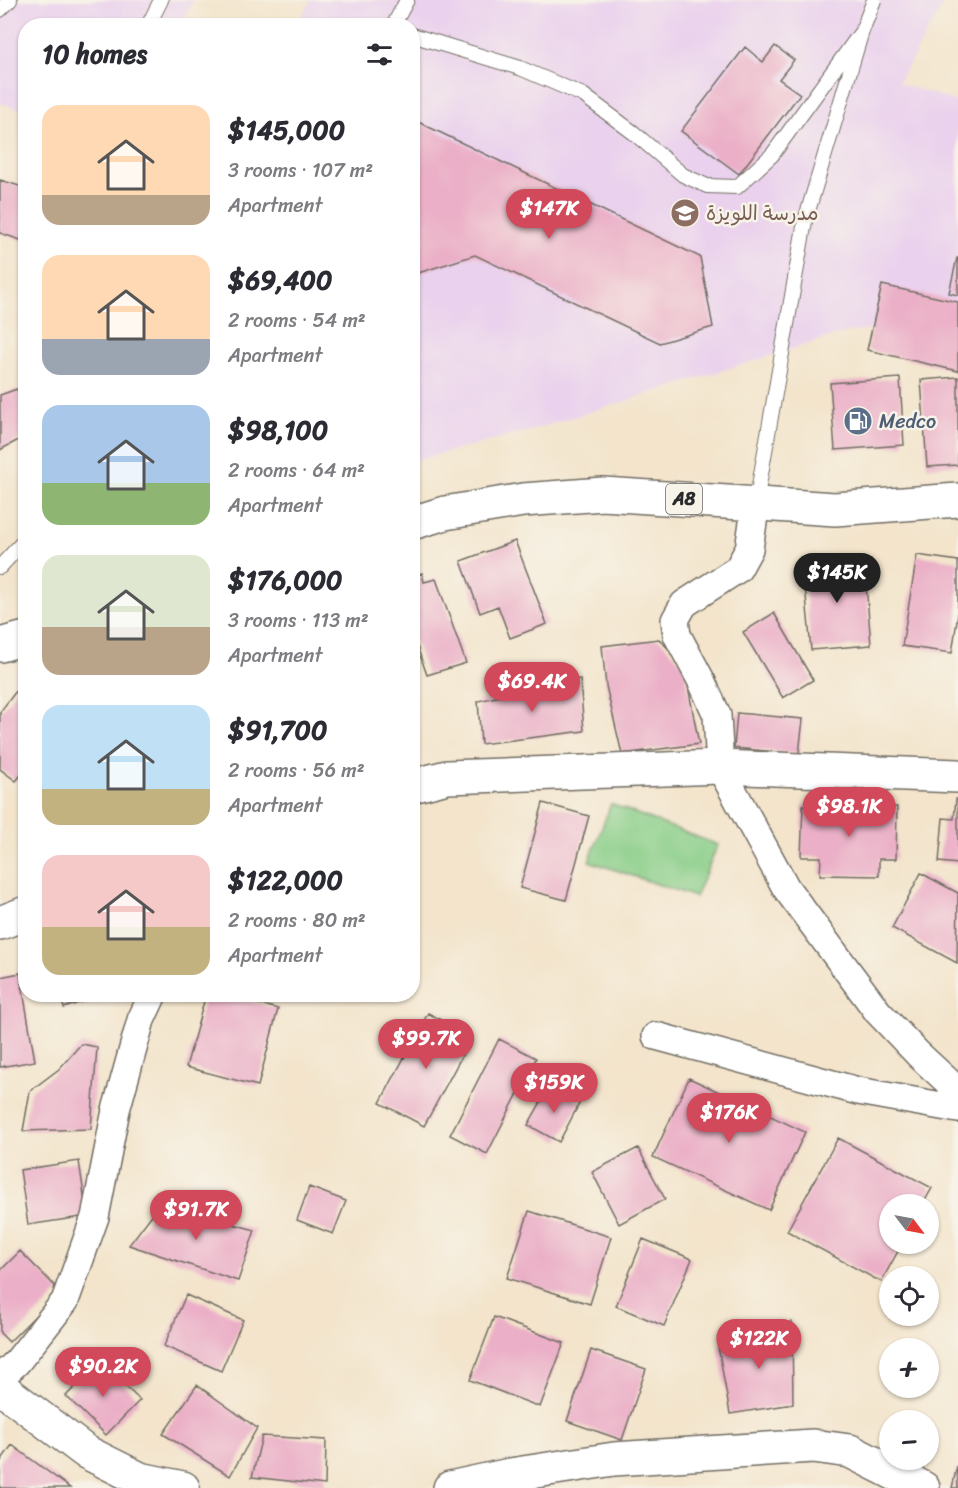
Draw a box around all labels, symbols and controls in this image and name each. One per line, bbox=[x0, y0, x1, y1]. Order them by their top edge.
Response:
text: 10 homes bbox=[42, 31, 147, 77]
icon: filters bbox=[363, 38, 396, 71]
text: $145,000 bbox=[228, 107, 345, 153]
icon: home bbox=[90, 129, 162, 201]
text: 3 rooms · 107 m² bbox=[228, 153, 373, 188]
text: Apartment bbox=[228, 188, 322, 223]
pin: $147K bbox=[507, 189, 591, 240]
text: $147K bbox=[520, 191, 578, 226]
place label: مدرسة اللويزة bbox=[706, 196, 819, 231]
school or university icon: مدرسة اللويزة bbox=[669, 197, 701, 229]
text: $69,400 bbox=[228, 257, 332, 303]
icon: home bbox=[90, 279, 162, 351]
text: 2 rooms · 54 m² bbox=[228, 303, 366, 338]
text: Apartment bbox=[228, 338, 322, 373]
place label: Medco bbox=[879, 404, 936, 439]
fuel station icon: Medco bbox=[842, 405, 874, 437]
text: $98,100 bbox=[228, 407, 328, 453]
icon: home bbox=[90, 429, 162, 501]
text: 2 rooms · 64 m² bbox=[228, 453, 365, 488]
road number: A8 bbox=[666, 484, 702, 514]
text: Apartment bbox=[228, 488, 322, 523]
pin: $145K bbox=[795, 553, 879, 604]
text: $145K bbox=[808, 555, 866, 590]
text: $176,000 bbox=[228, 557, 343, 603]
icon: home bbox=[90, 579, 162, 651]
text: 3 rooms · 113 m² bbox=[228, 603, 369, 638]
text: Apartment bbox=[228, 638, 322, 673]
pin: $69.4K bbox=[483, 662, 581, 713]
text: $69.4K bbox=[498, 664, 566, 699]
text: $91,700 bbox=[228, 707, 327, 753]
icon: home bbox=[90, 729, 162, 801]
text: 2 rooms · 56 m² bbox=[228, 753, 365, 788]
pin: $98.1K bbox=[800, 787, 898, 838]
text: Apartment bbox=[228, 788, 322, 823]
text: $98.1K bbox=[817, 789, 881, 824]
text: $122,000 bbox=[228, 857, 343, 903]
icon: home bbox=[90, 879, 162, 951]
text: 2 rooms · 80 m² bbox=[228, 903, 366, 938]
text: Apartment bbox=[228, 938, 322, 973]
pin: $99.7K bbox=[377, 1019, 475, 1070]
text: $99.7K bbox=[392, 1021, 460, 1056]
pin: $159K bbox=[512, 1063, 596, 1114]
text: $159K bbox=[525, 1065, 583, 1100]
pin: $176K bbox=[687, 1093, 771, 1144]
text: $176K bbox=[701, 1095, 757, 1130]
pin: $91.7K bbox=[147, 1190, 245, 1241]
text: $91.7K bbox=[164, 1192, 228, 1227]
north arrow bbox=[879, 1194, 939, 1254]
map controls bbox=[879, 1194, 939, 1470]
button: locate bbox=[879, 1266, 939, 1326]
pin: $122K bbox=[717, 1319, 801, 1370]
text: $122K bbox=[730, 1321, 788, 1356]
button: + bbox=[879, 1338, 939, 1398]
pin: $90.2K bbox=[54, 1347, 152, 1398]
text: $90.2K bbox=[69, 1349, 137, 1384]
button: − bbox=[879, 1410, 939, 1470]

